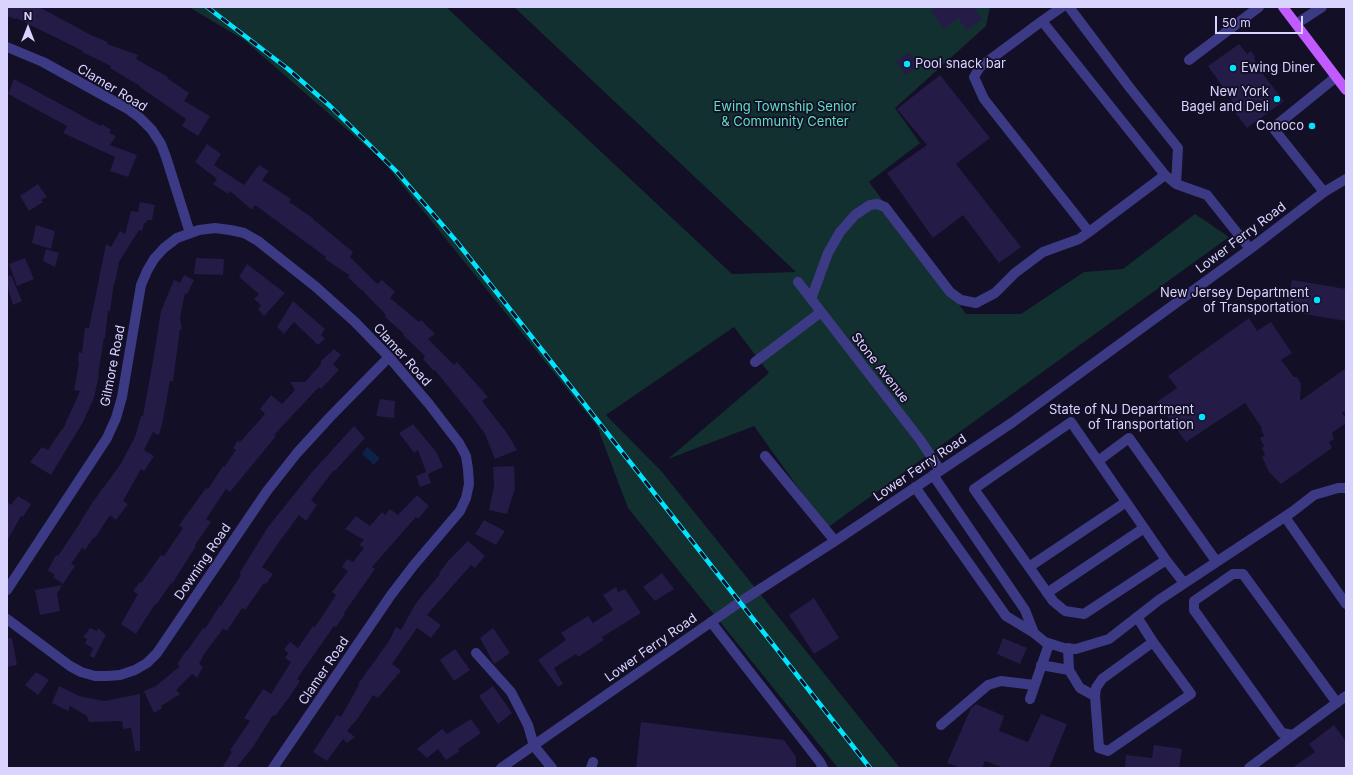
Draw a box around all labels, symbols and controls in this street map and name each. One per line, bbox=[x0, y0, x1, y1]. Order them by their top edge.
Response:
north arrow bbox=[8, 8, 48, 48]
scale bar bbox=[1217, 8, 1305, 34]
text: N bbox=[24, 9, 32, 23]
text: 50 m bbox=[1222, 15, 1251, 30]
place label: Pool snack bar bbox=[915, 56, 1006, 72]
marker: Pool snack bar bbox=[902, 59, 912, 69]
place label: Ewing Diner bbox=[1241, 60, 1315, 76]
street label: Clamer Road bbox=[74, 61, 150, 115]
marker: Ewing Diner bbox=[1228, 63, 1238, 73]
place label: New York Bagel and Deli bbox=[1181, 84, 1269, 115]
marker: New York Bagel and Deli bbox=[1272, 94, 1282, 104]
park label: Ewing Township Senior & Community Center bbox=[714, 99, 856, 130]
place label: Conoco bbox=[1256, 118, 1304, 134]
marker: Conoco bbox=[1307, 121, 1317, 131]
street label: Lower Ferry Road bbox=[1193, 199, 1289, 277]
place label: New Jersey Department of Transportation bbox=[1160, 285, 1309, 316]
marker: New Jersey Department of Transportation bbox=[1312, 295, 1322, 305]
street label: Clamer Road bbox=[370, 320, 434, 390]
street label: Gilmore Road bbox=[97, 324, 129, 408]
street label: Stone Avenue bbox=[848, 330, 912, 406]
place label: State of NJ Department of Transportation bbox=[1049, 402, 1194, 433]
marker: State of NJ Department of Transportation bbox=[1197, 412, 1207, 422]
street label: Lower Ferry Road bbox=[871, 431, 969, 505]
street label: Downing Road bbox=[172, 521, 234, 603]
street label: Lower Ferry Road bbox=[602, 610, 700, 686]
street label: Clamer Road bbox=[295, 634, 353, 708]

